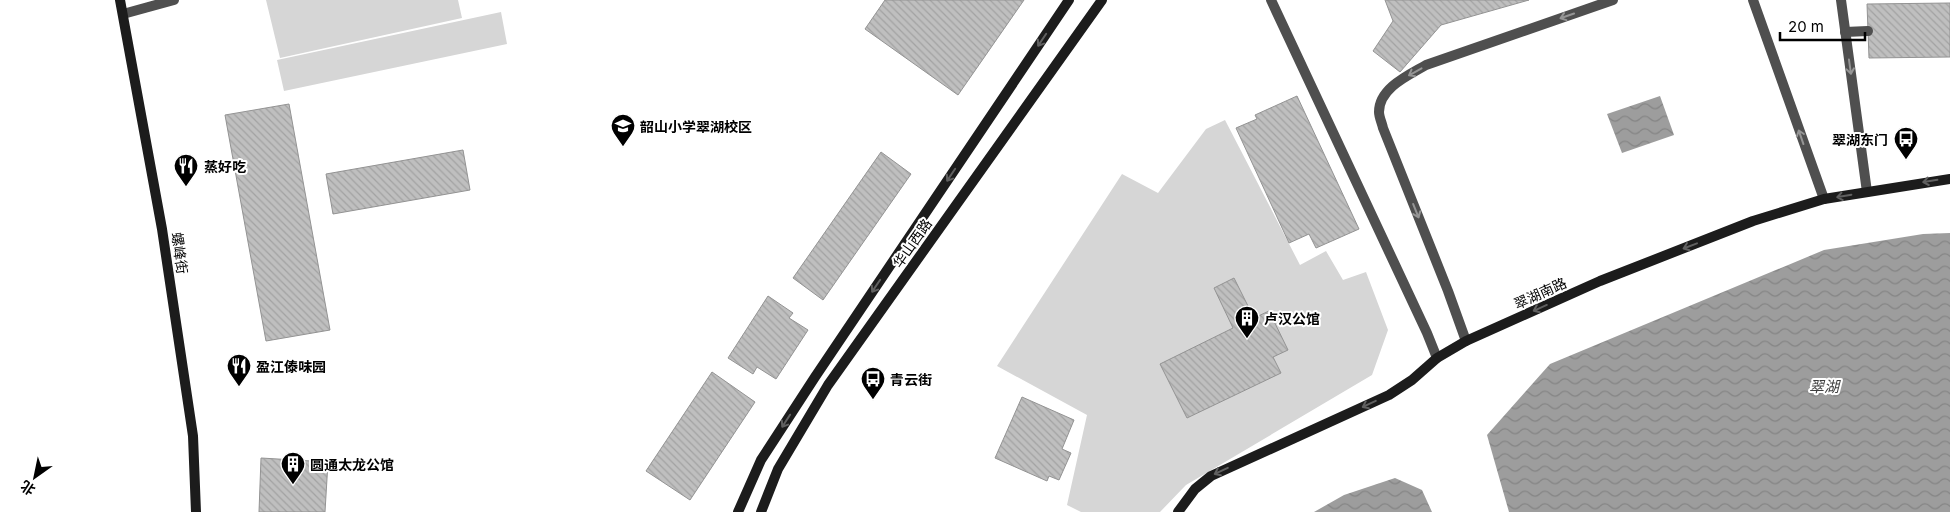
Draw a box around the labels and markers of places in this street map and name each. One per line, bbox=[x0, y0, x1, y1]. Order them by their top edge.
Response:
school or university icon: 韶山小学翠湖校区 bbox=[610, 113, 636, 147]
place label: 韶山小学翠湖校区 bbox=[640, 118, 752, 135]
bus stop icon: 翠湖东门 bbox=[1893, 126, 1919, 160]
place label: 翠湖东门 bbox=[1832, 131, 1888, 148]
restaurant icon: 蒸好吃 bbox=[173, 153, 199, 187]
place label: 蒸好吃 bbox=[204, 158, 246, 175]
building icon: 卢汉公馆 bbox=[1234, 305, 1260, 339]
place label: 卢汉公馆 bbox=[1264, 310, 1320, 327]
restaurant icon: 盈江傣味园 bbox=[226, 353, 252, 387]
place label: 盈江傣味园 bbox=[256, 358, 326, 375]
bus stop icon: 青云街 bbox=[860, 366, 886, 400]
place label: 青云街 bbox=[890, 371, 932, 388]
building icon: 圆通太龙公馆 bbox=[280, 451, 306, 485]
place label: 圆通太龙公馆 bbox=[310, 456, 394, 473]

